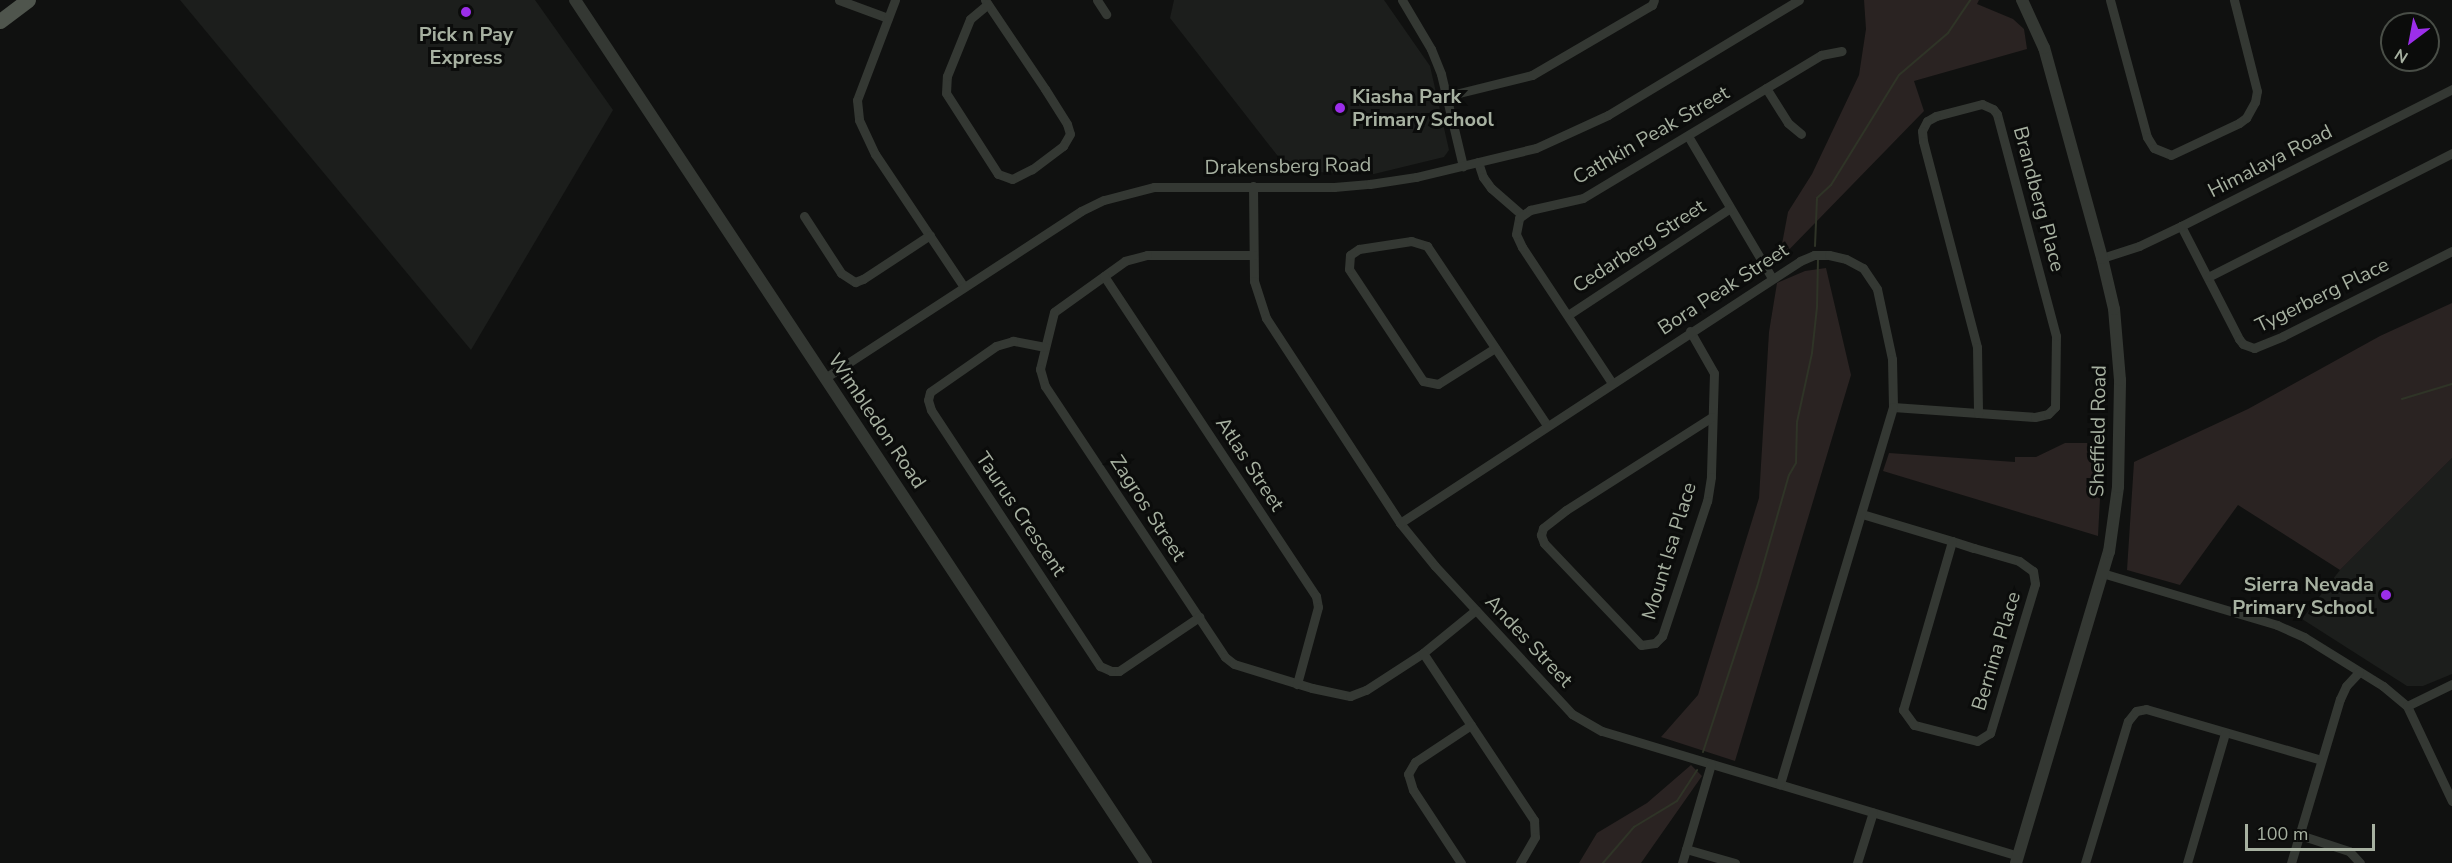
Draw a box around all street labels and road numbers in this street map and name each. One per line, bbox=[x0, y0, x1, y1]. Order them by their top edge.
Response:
street label: Cathkin Peak Street bbox=[1569, 81, 1733, 189]
street label: Himalaya Road bbox=[2204, 119, 2336, 203]
street label: Brandberg Place bbox=[2008, 124, 2070, 274]
street label: Drakensberg Road bbox=[1205, 153, 1371, 179]
street label: Cedarberg Street bbox=[1568, 194, 1710, 298]
street label: Bora Peak Street bbox=[1653, 238, 1793, 340]
street label: Tygerberg Place bbox=[2251, 252, 2393, 338]
street label: Wimbledon Road bbox=[823, 349, 931, 493]
street label: Sheffield Road bbox=[2085, 365, 2111, 497]
street label: Atlas Street bbox=[1211, 413, 1289, 515]
street label: Taurus Crescent bbox=[971, 447, 1071, 581]
street label: Zagros Street bbox=[1105, 451, 1191, 565]
street label: Mount Isa Place bbox=[1637, 479, 1701, 623]
street label: Bernina Place bbox=[1966, 589, 2026, 713]
street label: Andes Street bbox=[1480, 590, 1578, 692]

